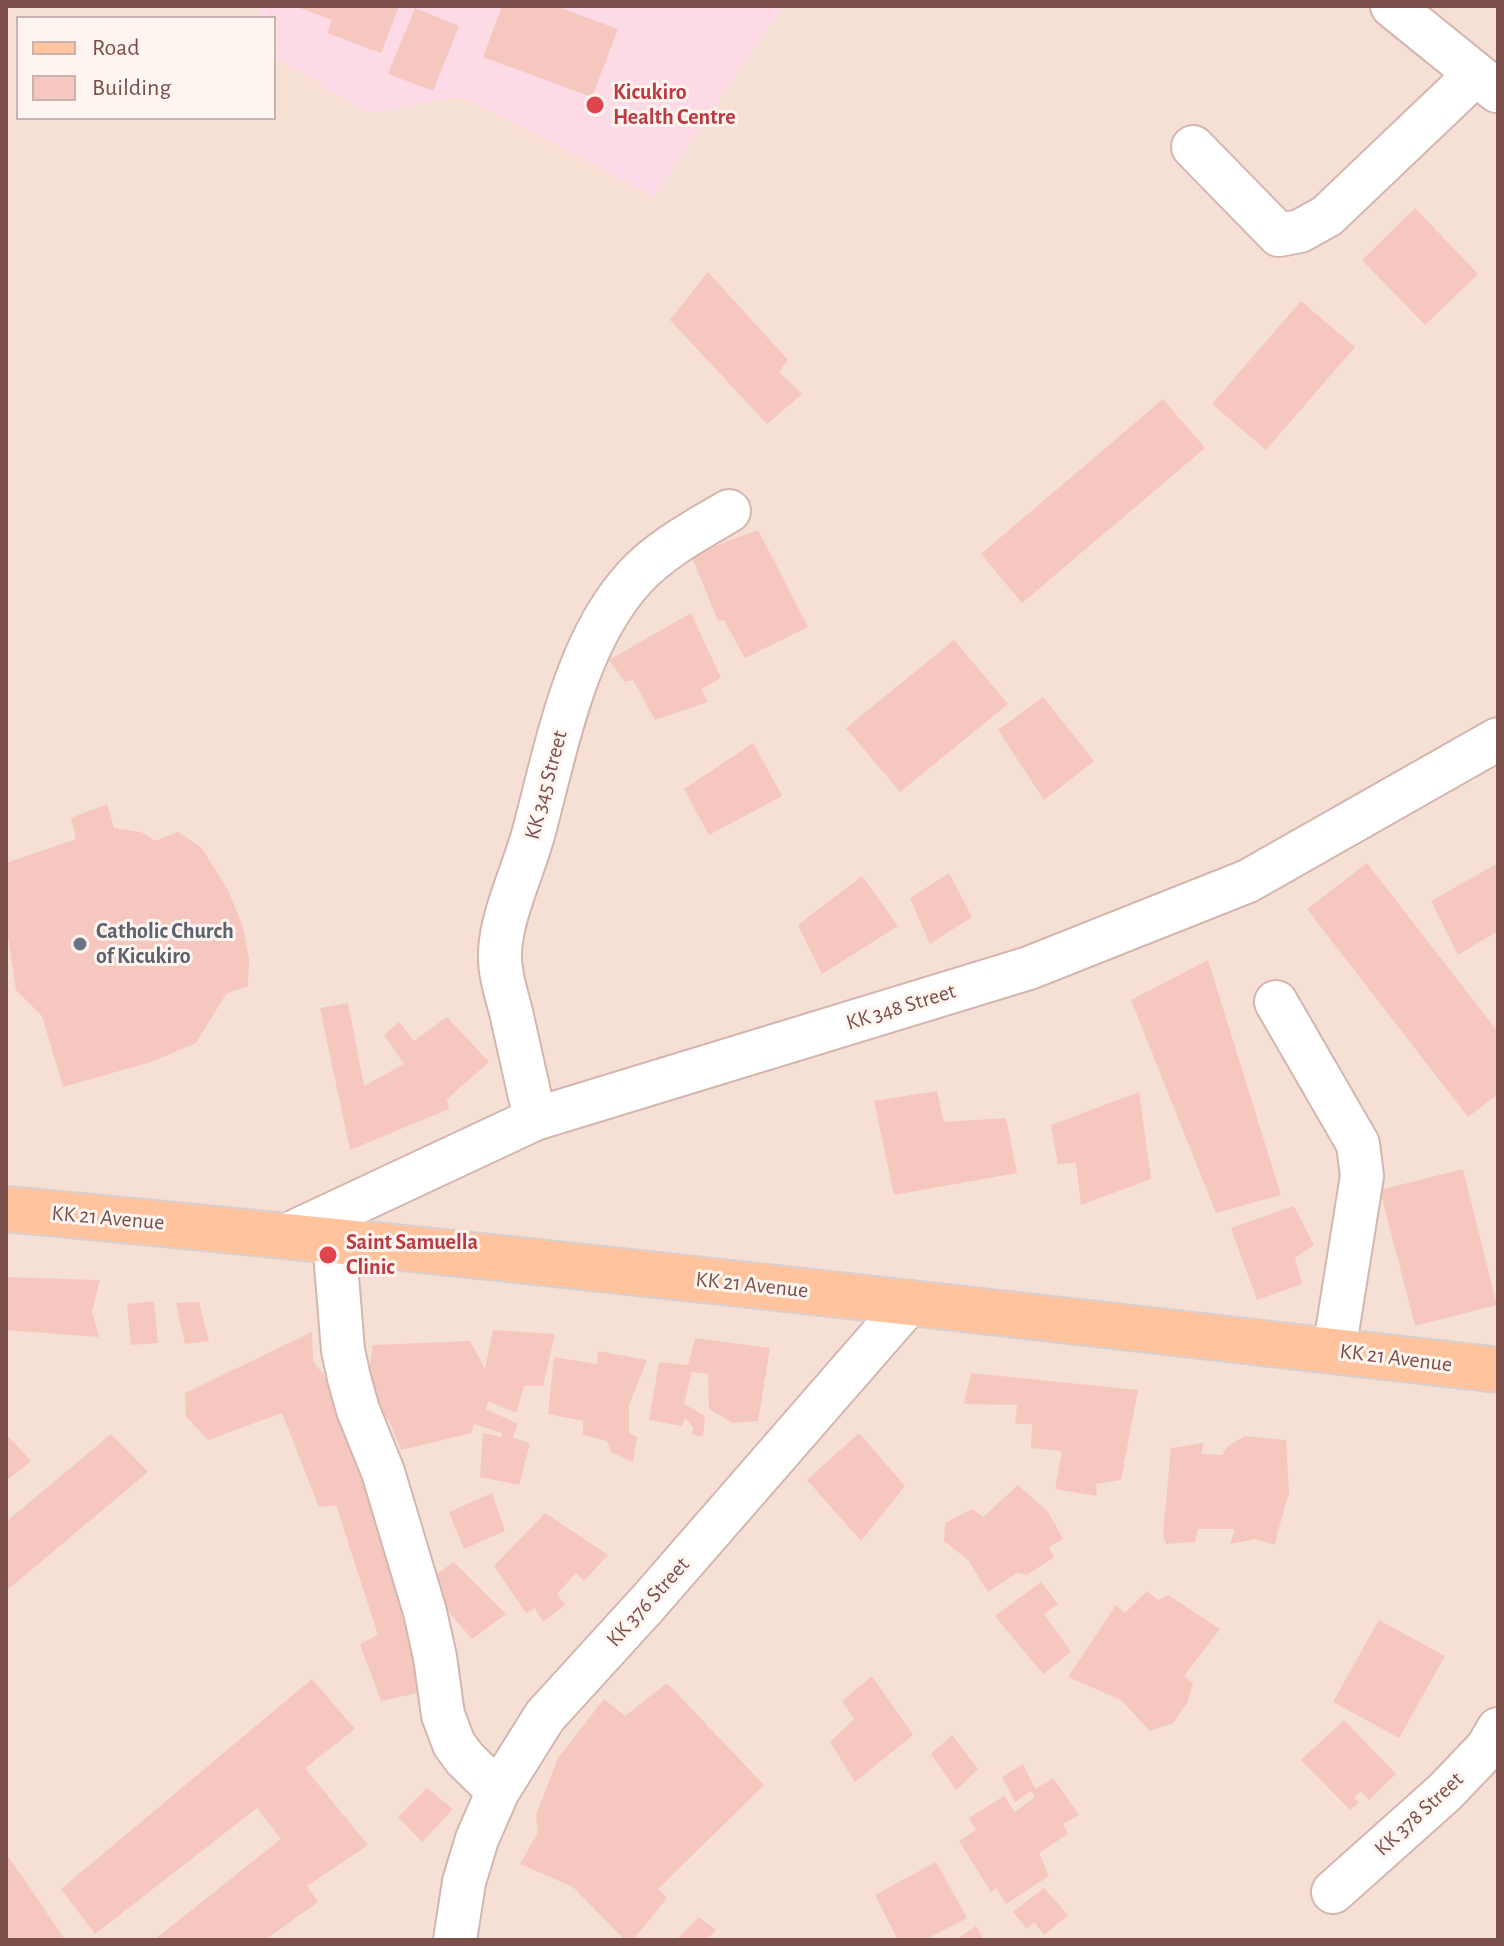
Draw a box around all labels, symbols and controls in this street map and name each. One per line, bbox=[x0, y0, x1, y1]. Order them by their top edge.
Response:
legend bbox=[16, 16, 276, 120]
text: Road bbox=[92, 36, 140, 60]
text: Building bbox=[92, 76, 171, 100]
place label: Kicukiro Health Centre bbox=[613, 79, 736, 130]
marker: Kicukiro Health Centre bbox=[584, 94, 606, 116]
street label: KK 345 Street bbox=[519, 728, 573, 842]
place label: Catholic Church of Kicukiro bbox=[96, 918, 234, 970]
marker: Catholic Church of Kicukiro bbox=[71, 935, 89, 953]
street label: KK 348 Street bbox=[843, 978, 959, 1036]
street label: KK 21 Avenue bbox=[51, 1200, 165, 1236]
place label: Saint Samuella Clinic bbox=[346, 1229, 478, 1280]
marker: Saint Samuella Clinic bbox=[317, 1244, 339, 1266]
street label: KK 21 Avenue bbox=[694, 1266, 810, 1304]
street label: KK 21 Avenue bbox=[1338, 1338, 1454, 1378]
street label: KK 376 Street bbox=[601, 1552, 695, 1652]
street label: KK 378 Street bbox=[1369, 1766, 1469, 1862]

